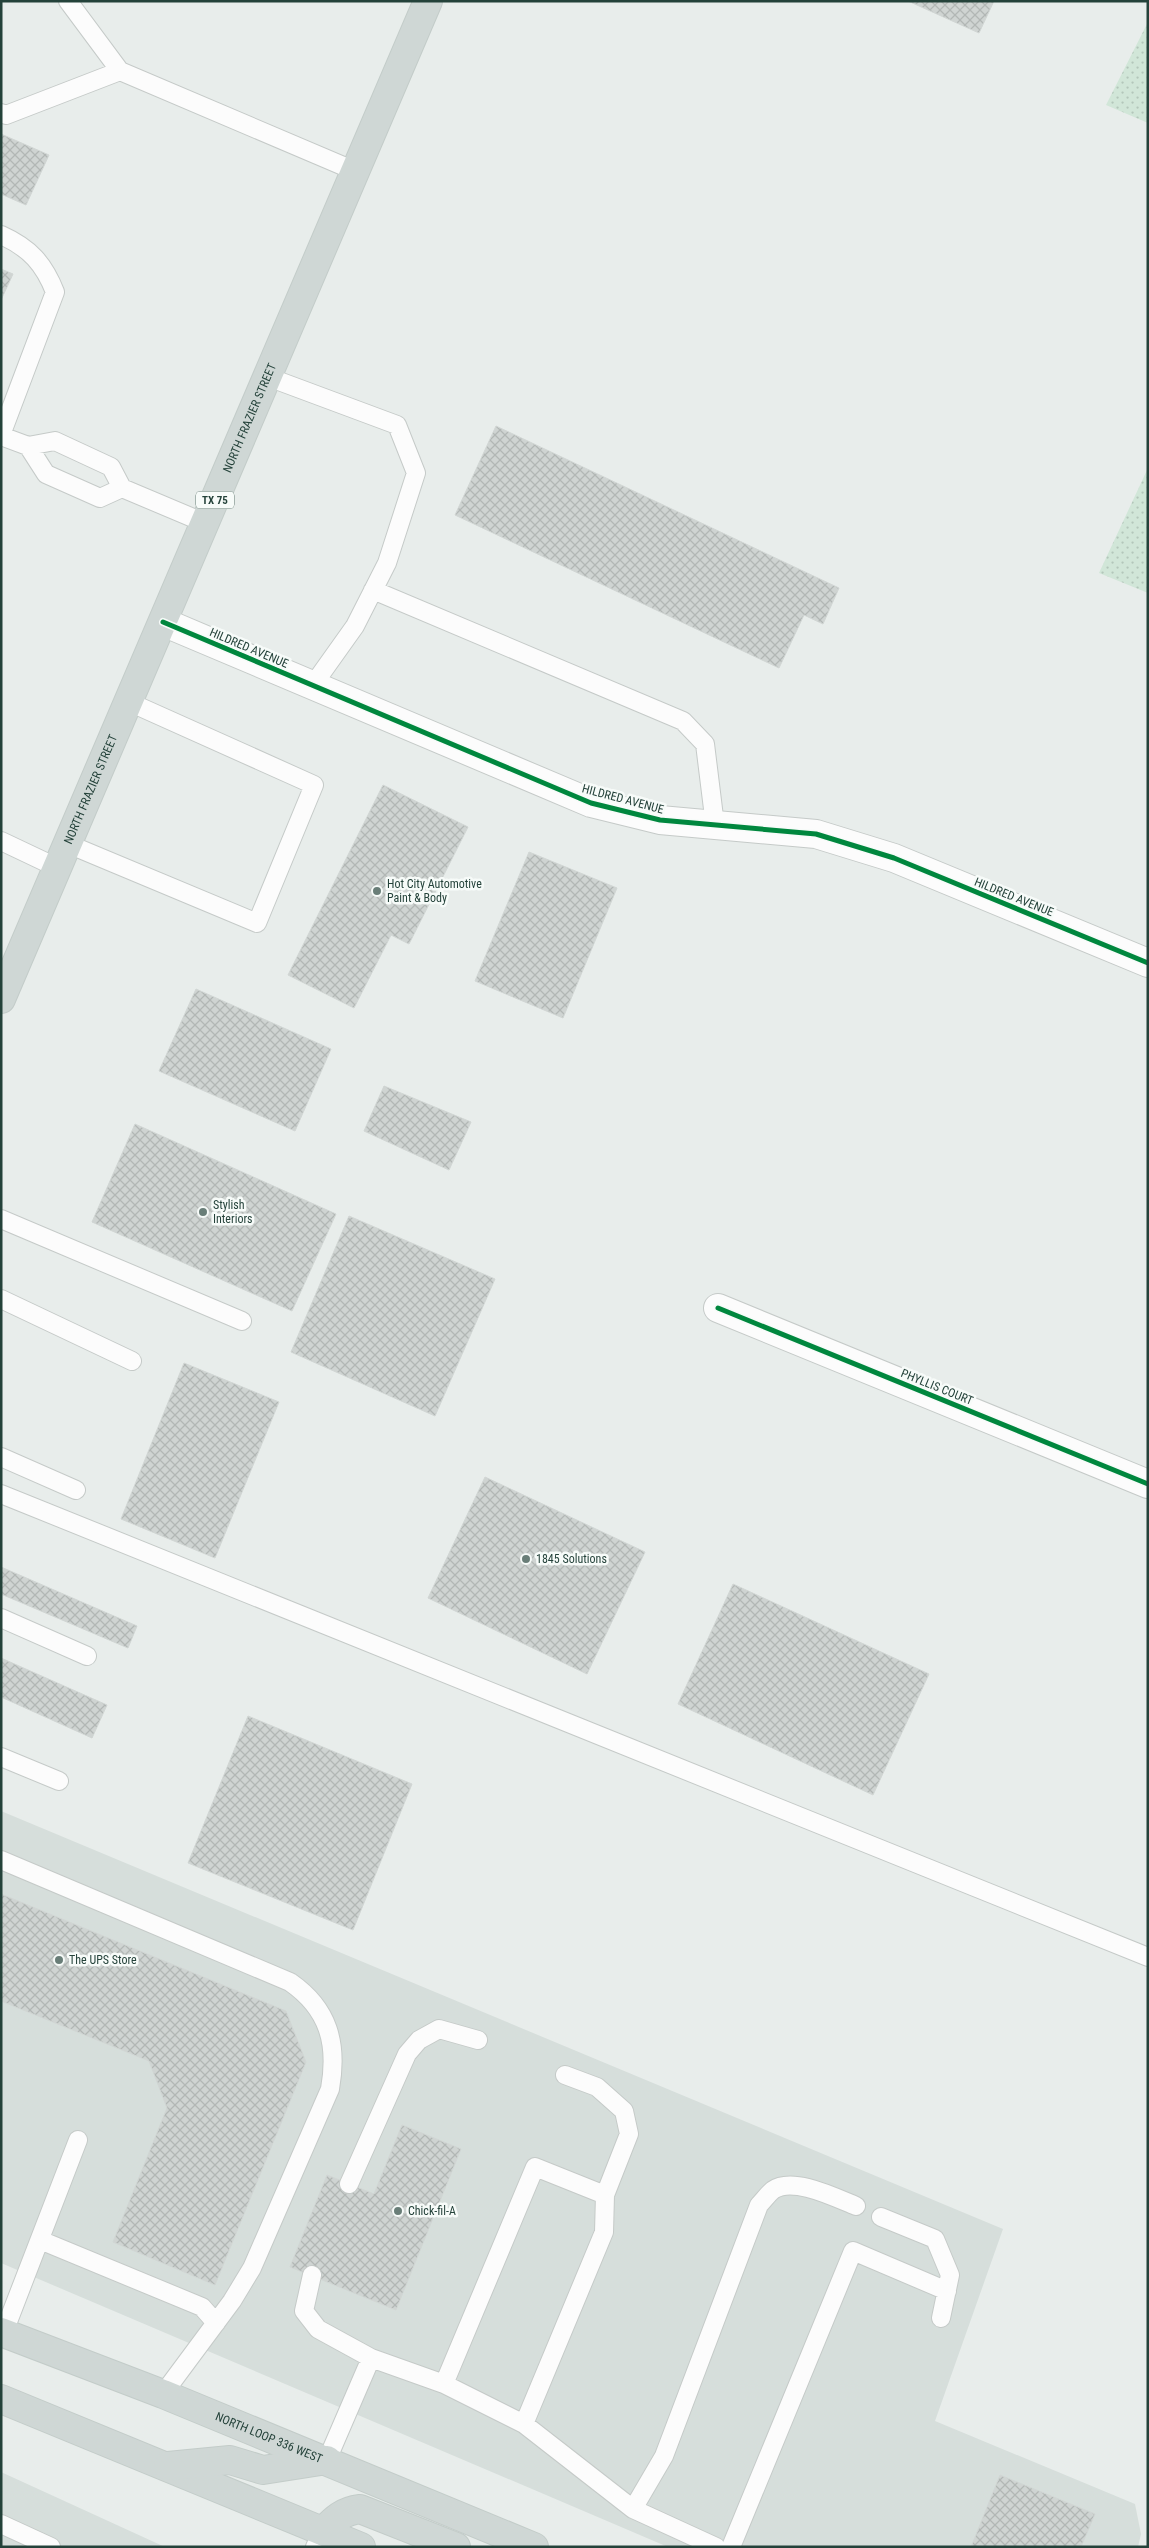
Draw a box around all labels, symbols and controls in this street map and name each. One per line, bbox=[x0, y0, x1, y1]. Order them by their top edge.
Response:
street label: NORTH FRAZIER STREET bbox=[220, 361, 279, 475]
road number: TX 75 bbox=[196, 492, 234, 508]
street label: HILDRED AVENUE bbox=[208, 625, 291, 671]
street label: NORTH FRAZIER STREET bbox=[61, 733, 120, 846]
street label: HILDRED AVENUE bbox=[581, 781, 665, 817]
street label: HILDRED AVENUE bbox=[972, 875, 1056, 919]
place label: Hot City Automotive Paint & Body bbox=[387, 877, 482, 905]
marker: Hot City Automotive Paint & Body bbox=[371, 885, 383, 897]
place label: Stylish Interiors bbox=[213, 1198, 253, 1226]
marker: Stylish Interiors bbox=[197, 1206, 209, 1218]
street label: PHYLLIS COURT bbox=[899, 1366, 975, 1408]
place label: 1845 Solutions bbox=[536, 1552, 607, 1566]
marker: 1845 Solutions bbox=[520, 1553, 532, 1565]
place label: The UPS Store bbox=[69, 1953, 137, 1967]
marker: The UPS Store bbox=[53, 1954, 65, 1966]
place label: Chick-fil-A bbox=[408, 2204, 456, 2218]
marker: Chick-fil-A bbox=[392, 2205, 404, 2217]
street label: NORTH LOOP 336 WEST bbox=[213, 2409, 324, 2466]

